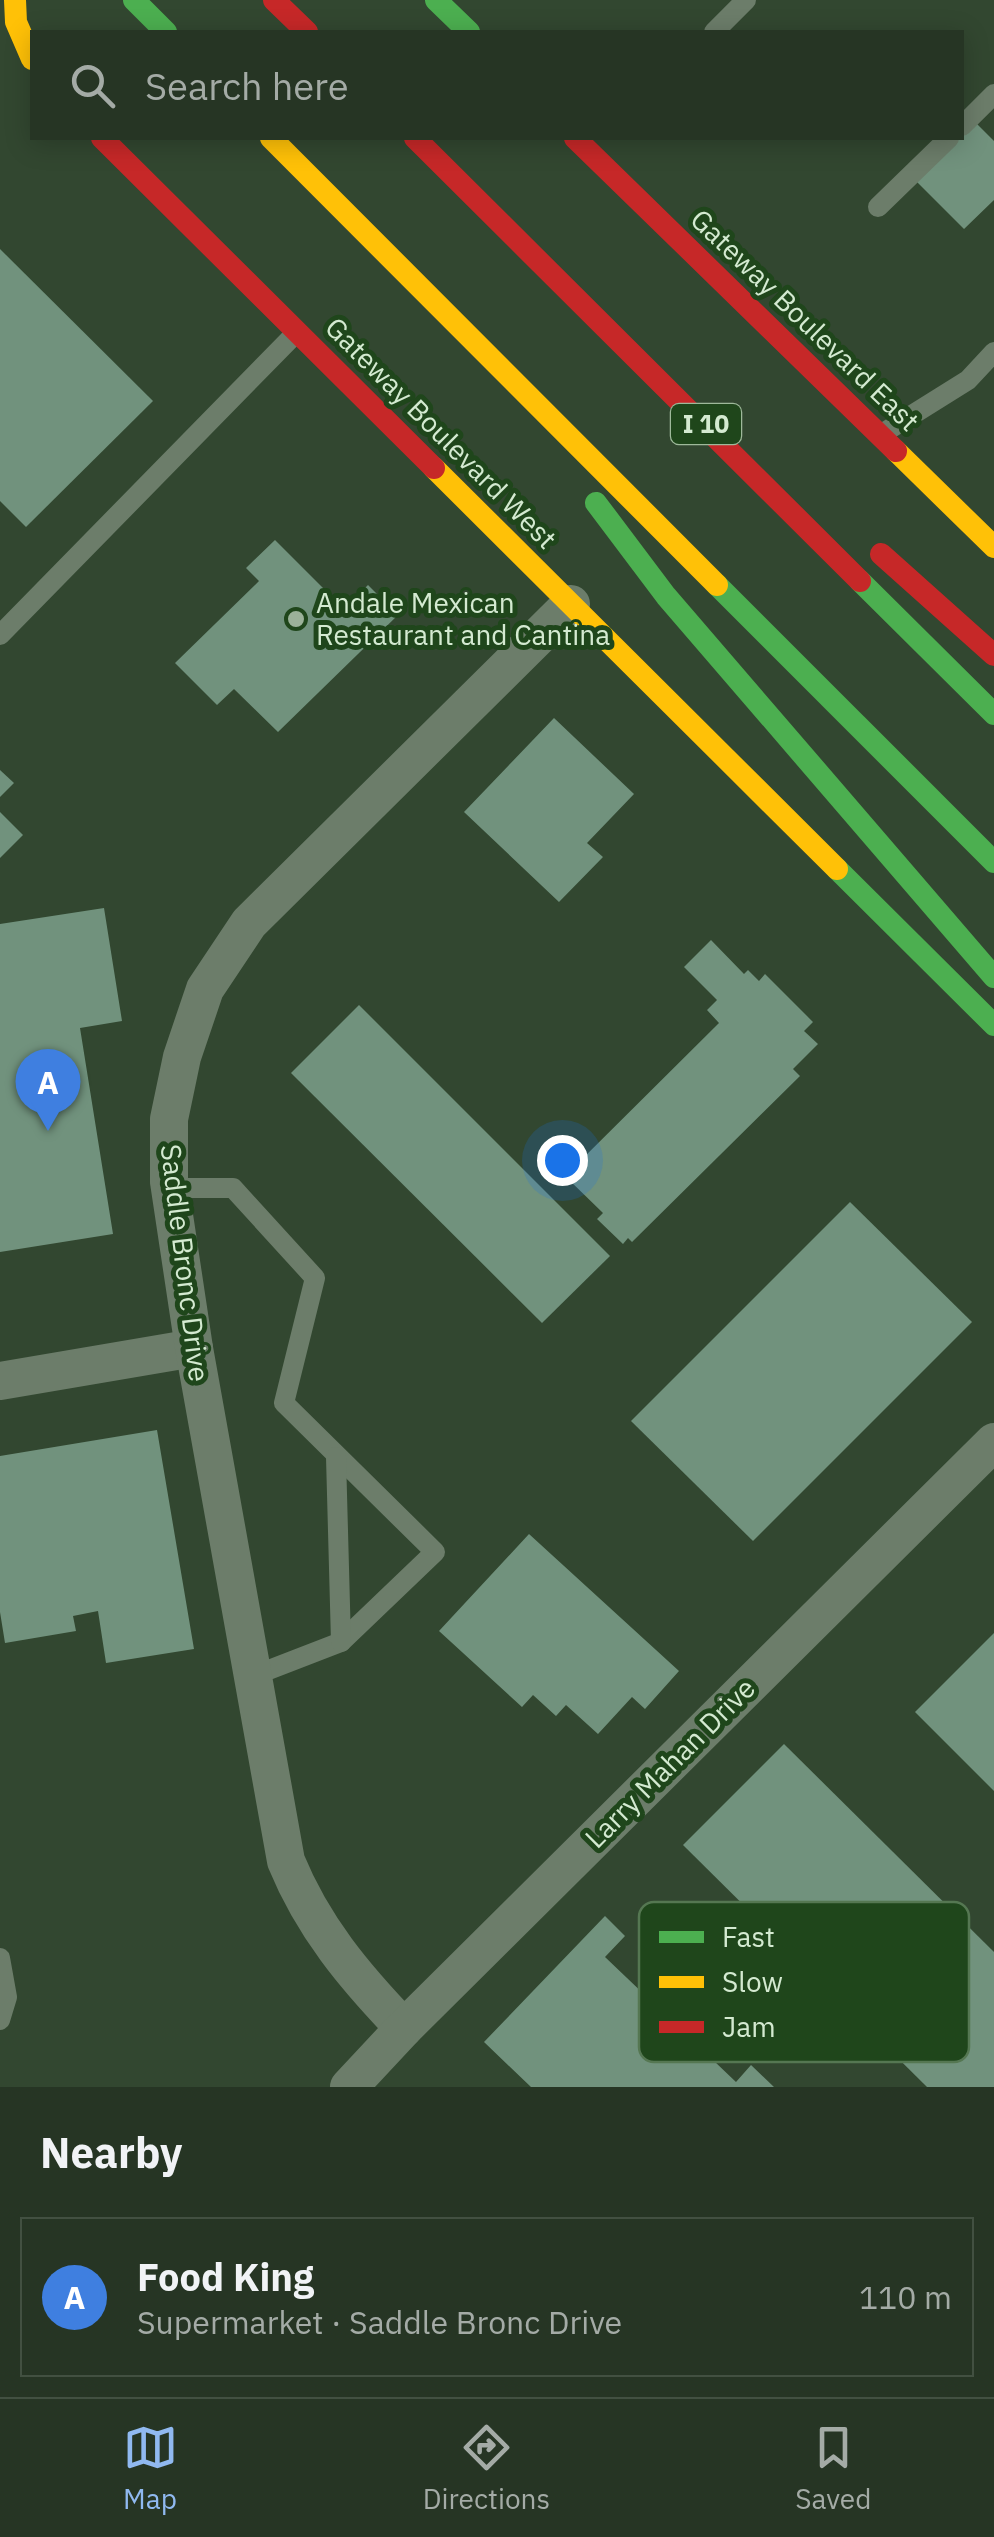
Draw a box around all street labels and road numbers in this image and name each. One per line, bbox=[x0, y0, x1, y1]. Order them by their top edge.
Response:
street label: Gateway Boulevard East bbox=[683, 201, 928, 439]
street label: Gateway Boulevard West bbox=[318, 309, 565, 556]
road number: I 10 bbox=[671, 404, 741, 444]
street label: Saddle Bronc Drive bbox=[153, 1142, 218, 1384]
street label: Larry Mahan Drive bbox=[577, 1670, 763, 1856]

